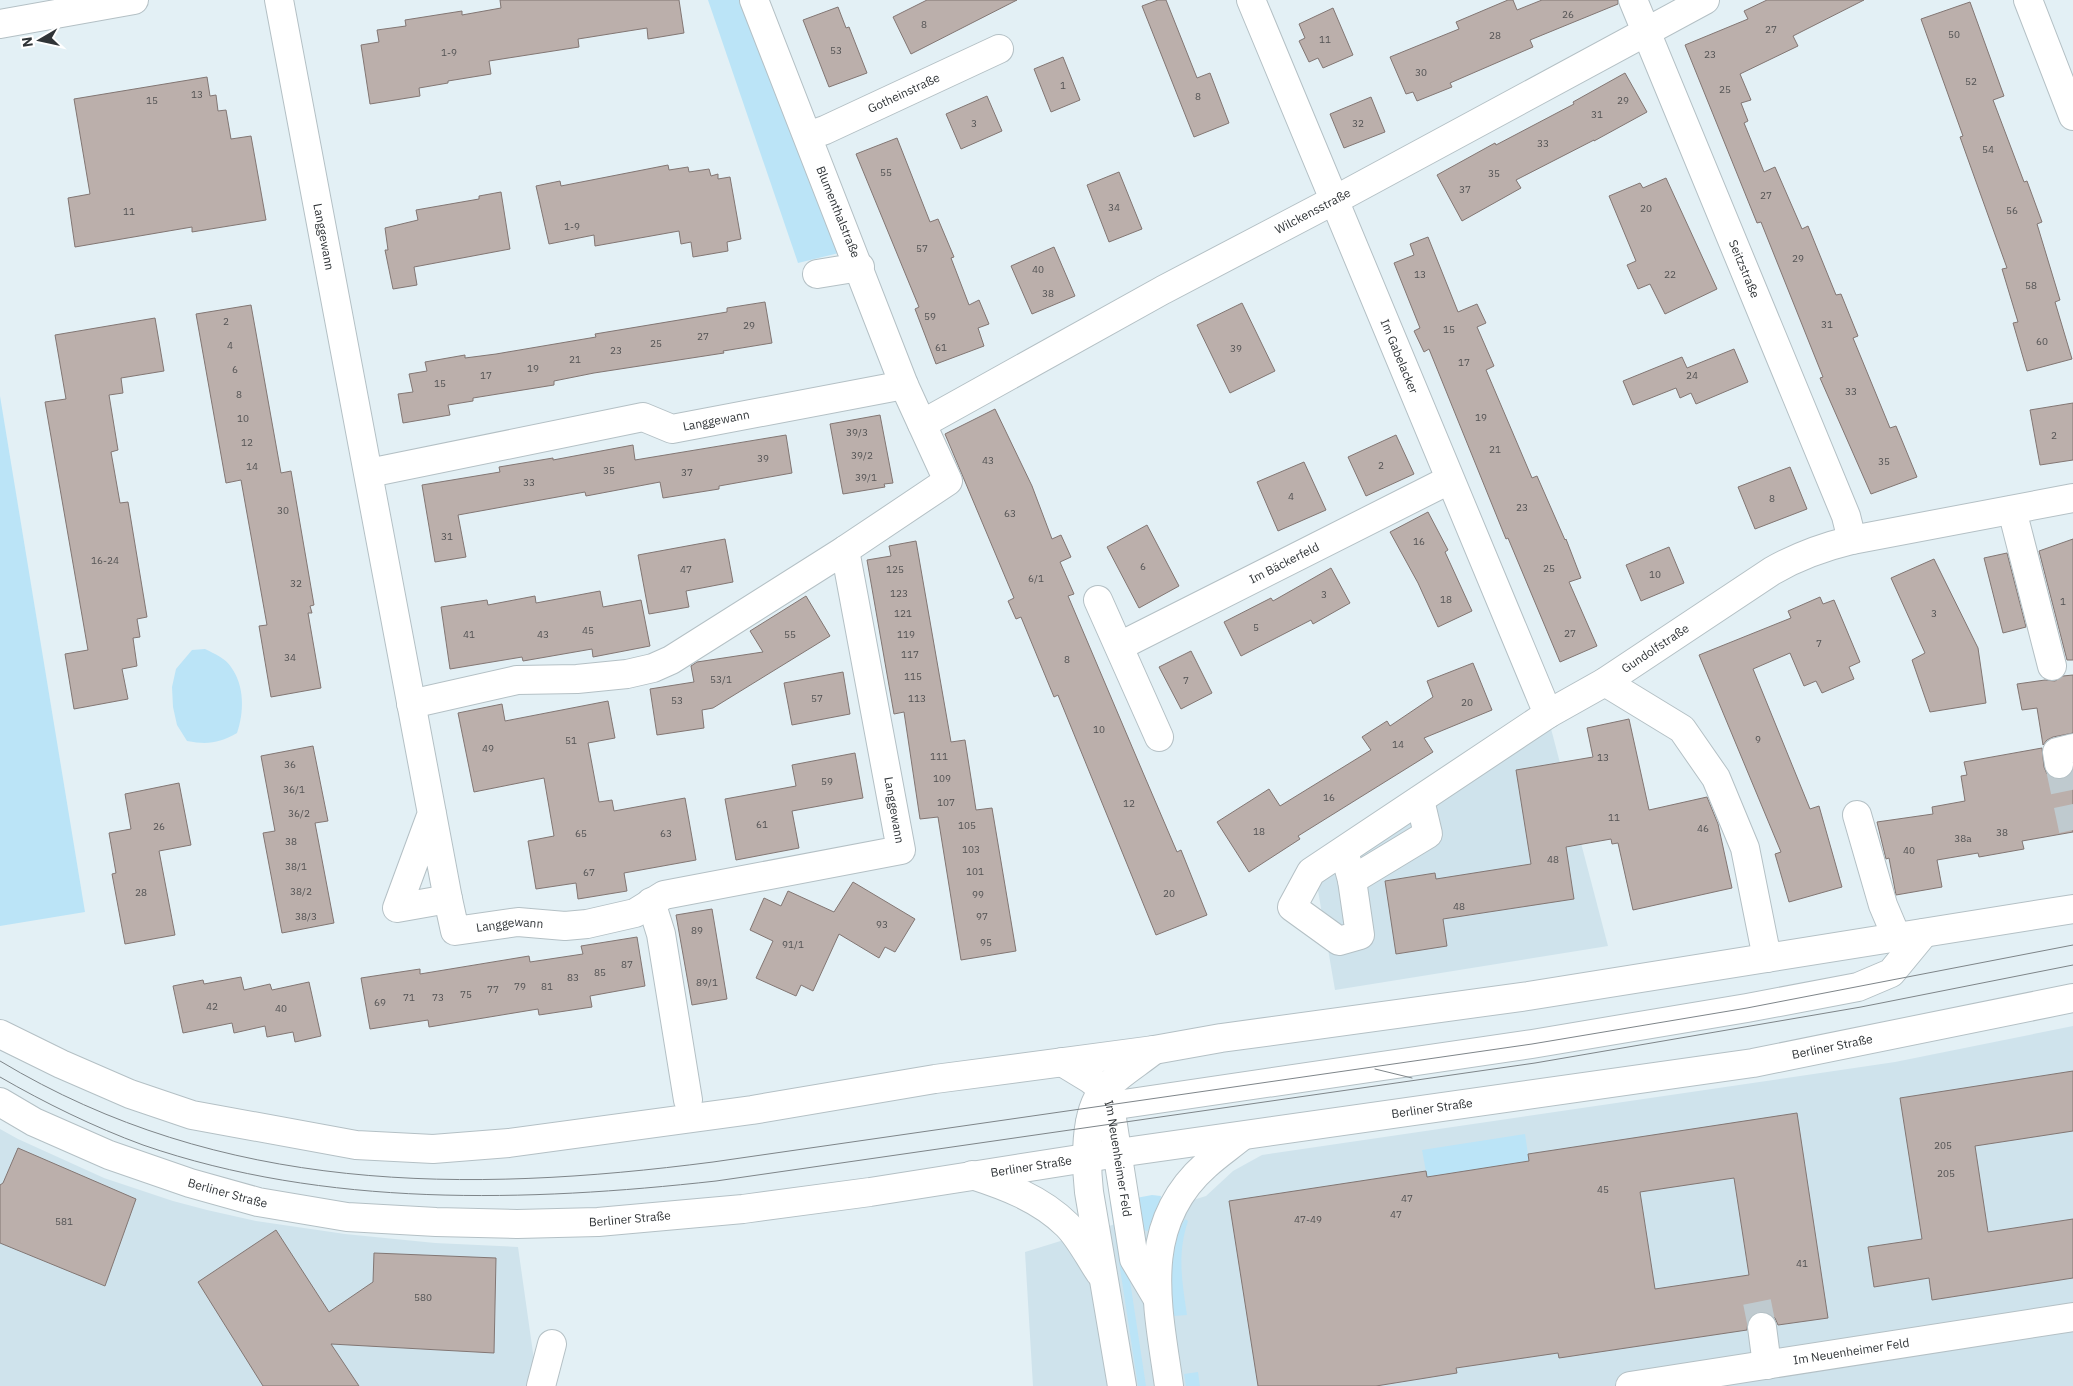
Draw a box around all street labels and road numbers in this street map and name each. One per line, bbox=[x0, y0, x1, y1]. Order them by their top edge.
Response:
street label: Gotheinstraße bbox=[865, 69, 942, 116]
street label: Blumenthalstraße bbox=[813, 164, 864, 260]
street label: Wilckensstraße bbox=[1272, 185, 1353, 237]
street label: Langgewann bbox=[310, 202, 338, 271]
street label: Seitzstraße bbox=[1726, 238, 1763, 300]
street label: Im Gabelacker bbox=[1378, 317, 1422, 396]
street label: Langgewann bbox=[681, 406, 751, 434]
street label: Im Bäckerfeld bbox=[1247, 539, 1321, 587]
street label: Gundolfstraße bbox=[1618, 620, 1692, 676]
street label: Langgewann bbox=[881, 775, 908, 844]
street label: Langgewann bbox=[475, 914, 544, 935]
street label: Berliner Straße bbox=[1790, 1031, 1874, 1062]
street label: Berliner Straße bbox=[1390, 1095, 1474, 1121]
street label: Im Neuenheimer Feld bbox=[1102, 1098, 1135, 1218]
street label: Berliner Straße bbox=[989, 1152, 1073, 1180]
street label: Berliner Straße bbox=[186, 1175, 269, 1211]
street label: Berliner Straße bbox=[589, 1207, 672, 1229]
street label: Im Neuenheimer Feld bbox=[1792, 1335, 1910, 1367]

